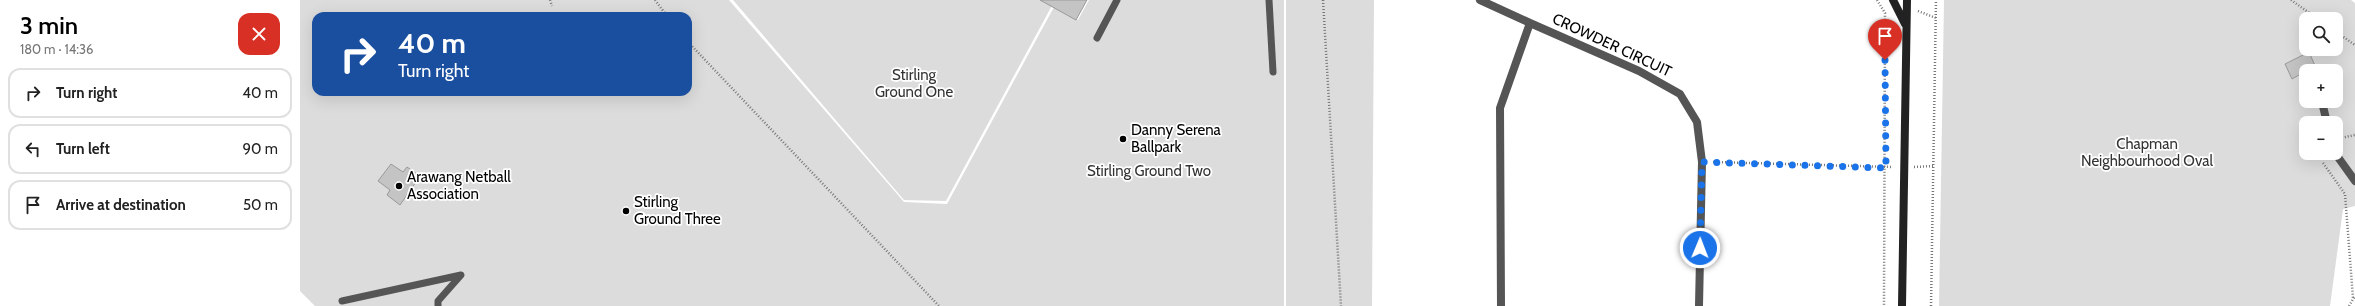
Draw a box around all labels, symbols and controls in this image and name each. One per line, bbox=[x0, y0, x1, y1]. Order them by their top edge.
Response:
street label: CROWDER CIRCUIT bbox=[1549, 9, 1675, 81]
text: 3 min bbox=[20, 11, 78, 40]
map controls bbox=[2299, 12, 2343, 160]
button: search bbox=[2299, 12, 2343, 56]
button: close bbox=[238, 13, 280, 55]
pin bbox=[1868, 19, 1902, 60]
icon: arrive bbox=[1874, 25, 1896, 47]
text: 40 m bbox=[398, 26, 466, 60]
icon: right bbox=[332, 28, 384, 80]
text: 180 m · 14:36 bbox=[20, 41, 93, 57]
text: Turn right bbox=[398, 60, 469, 82]
button: + bbox=[2299, 64, 2343, 108]
park label: Stirling Ground One bbox=[875, 66, 953, 101]
icon: right bbox=[22, 82, 44, 104]
text: Turn right bbox=[56, 84, 117, 102]
text: 40 m bbox=[242, 84, 278, 102]
button: − bbox=[2299, 116, 2343, 160]
place label: Danny Serena Ballpark bbox=[1131, 121, 1222, 156]
marker: Danny Serena Ballpark bbox=[1118, 134, 1128, 144]
park label: Chapman Neighbourhood Oval bbox=[2081, 135, 2213, 170]
icon: left bbox=[22, 138, 44, 160]
text: Turn left bbox=[56, 140, 110, 158]
text: 90 m bbox=[242, 140, 278, 158]
park label: Stirling Ground Two bbox=[1087, 162, 1211, 180]
place label: Arawang Netball Association bbox=[407, 168, 511, 203]
marker: Arawang Netball Association bbox=[394, 181, 404, 191]
place label: Stirling Ground Three bbox=[634, 193, 721, 228]
icon: arrive bbox=[22, 194, 44, 216]
text: Arrive at destination bbox=[56, 196, 186, 214]
text: 50 m bbox=[243, 196, 278, 214]
marker: Stirling Ground Three bbox=[621, 206, 631, 216]
position arrow bbox=[1679, 227, 1721, 269]

